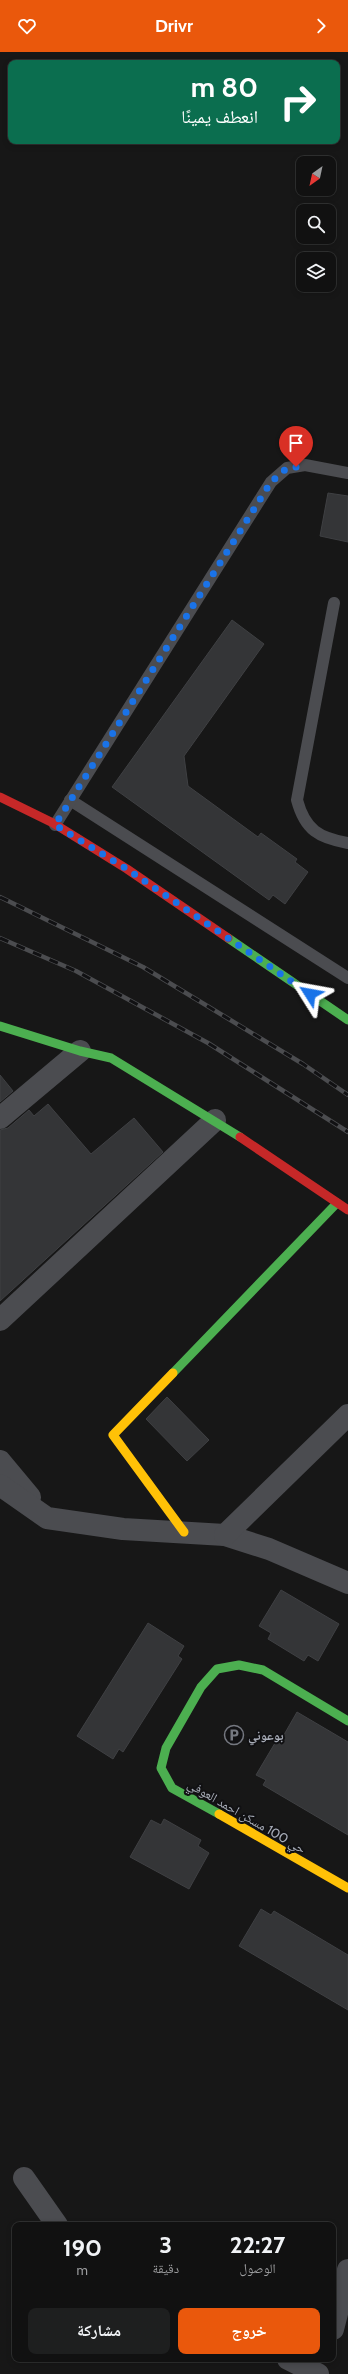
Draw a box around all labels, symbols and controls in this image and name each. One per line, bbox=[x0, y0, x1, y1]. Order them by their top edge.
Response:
icon: heart bbox=[16, 15, 38, 37]
text: Drivr bbox=[155, 15, 193, 37]
icon: forward bbox=[310, 15, 332, 37]
text: 80 m bbox=[191, 70, 258, 104]
icon: right bbox=[272, 76, 324, 128]
text: انعطف يمينًا bbox=[181, 106, 258, 128]
north arrow bbox=[296, 156, 336, 196]
map controls bbox=[296, 156, 336, 292]
button: search bbox=[296, 204, 336, 244]
button: layers bbox=[296, 252, 336, 292]
pin bbox=[279, 426, 313, 467]
icon: arrive bbox=[285, 432, 307, 454]
position arrow bbox=[289, 973, 331, 1015]
parking icon: بوعوني bbox=[223, 1724, 245, 1746]
place label: بوعوني bbox=[248, 1727, 284, 1746]
street label: حي 100 مسكن احمد العوفي bbox=[183, 1776, 309, 1859]
text: 3 bbox=[159, 2230, 172, 2259]
text: 22:27 bbox=[230, 2230, 285, 2259]
text: 190 bbox=[63, 2233, 102, 2262]
text: دقيقة bbox=[153, 2260, 179, 2276]
text: الوصول bbox=[240, 2260, 276, 2276]
text: m bbox=[77, 2262, 88, 2278]
button: مشاركة bbox=[28, 2308, 170, 2354]
button: خروج bbox=[178, 2308, 320, 2354]

